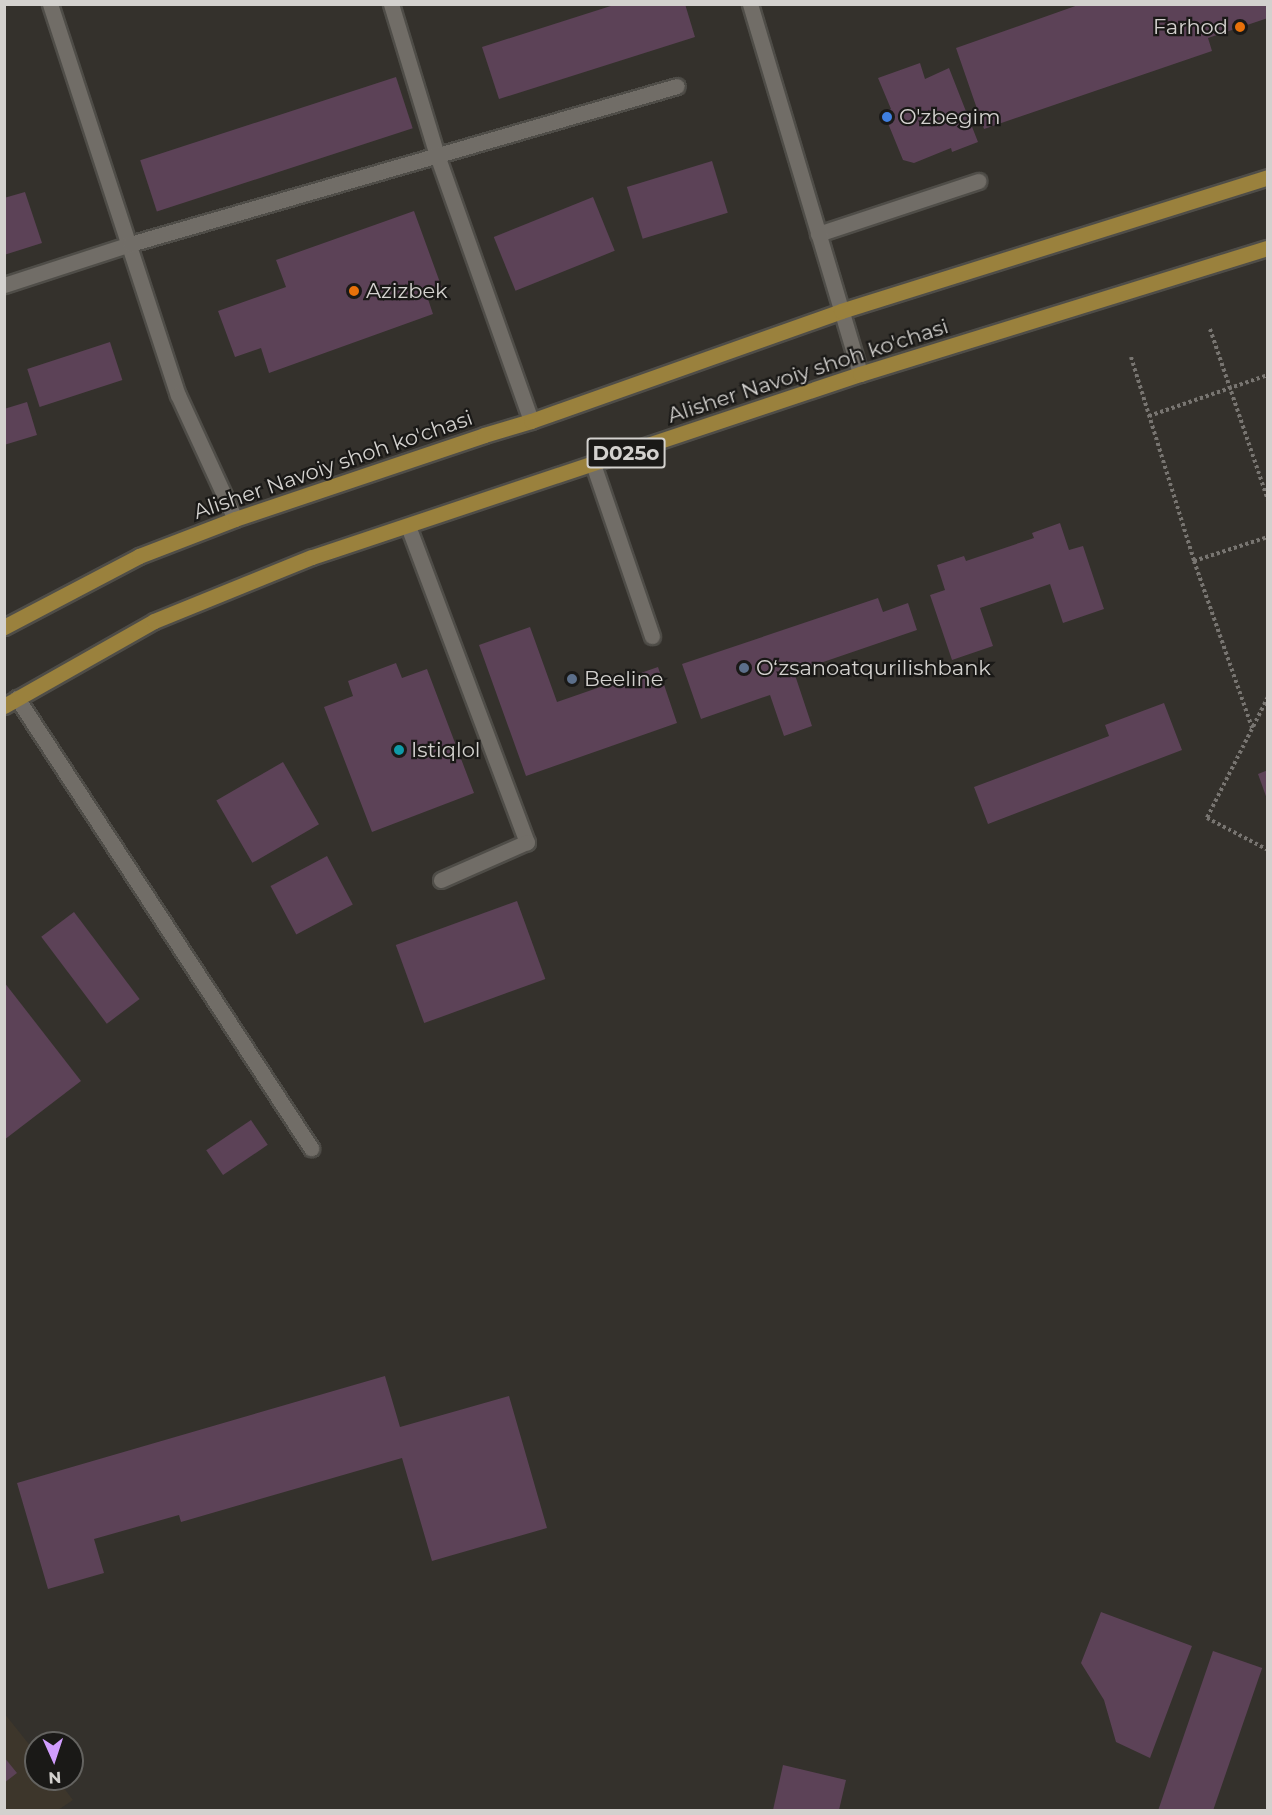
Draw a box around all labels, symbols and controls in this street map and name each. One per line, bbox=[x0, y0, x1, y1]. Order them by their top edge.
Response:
place label: Farhod bbox=[1153, 14, 1228, 40]
marker: Farhod bbox=[1233, 20, 1247, 34]
place label: O'zbegim bbox=[899, 104, 1000, 130]
marker: O'zbegim bbox=[880, 110, 894, 124]
place label: Azizbek bbox=[366, 278, 448, 304]
marker: Azizbek bbox=[347, 284, 361, 298]
street label: Alisher Navoiy shoh ko'chasi bbox=[664, 314, 952, 428]
street label: Alisher Navoiy shoh ko'chasi bbox=[190, 405, 476, 525]
road number: D025o bbox=[586, 436, 666, 470]
place label: Oʻzsanoatqurilishbank bbox=[756, 655, 991, 681]
marker: Oʻzsanoatqurilishbank bbox=[737, 661, 751, 675]
place label: Beeline bbox=[584, 666, 663, 692]
marker: Beeline bbox=[565, 672, 579, 686]
place label: Istiqlol bbox=[411, 737, 480, 763]
marker: Istiqlol bbox=[392, 743, 406, 757]
north arrow bbox=[24, 1731, 84, 1791]
text: N bbox=[48, 1768, 62, 1787]

